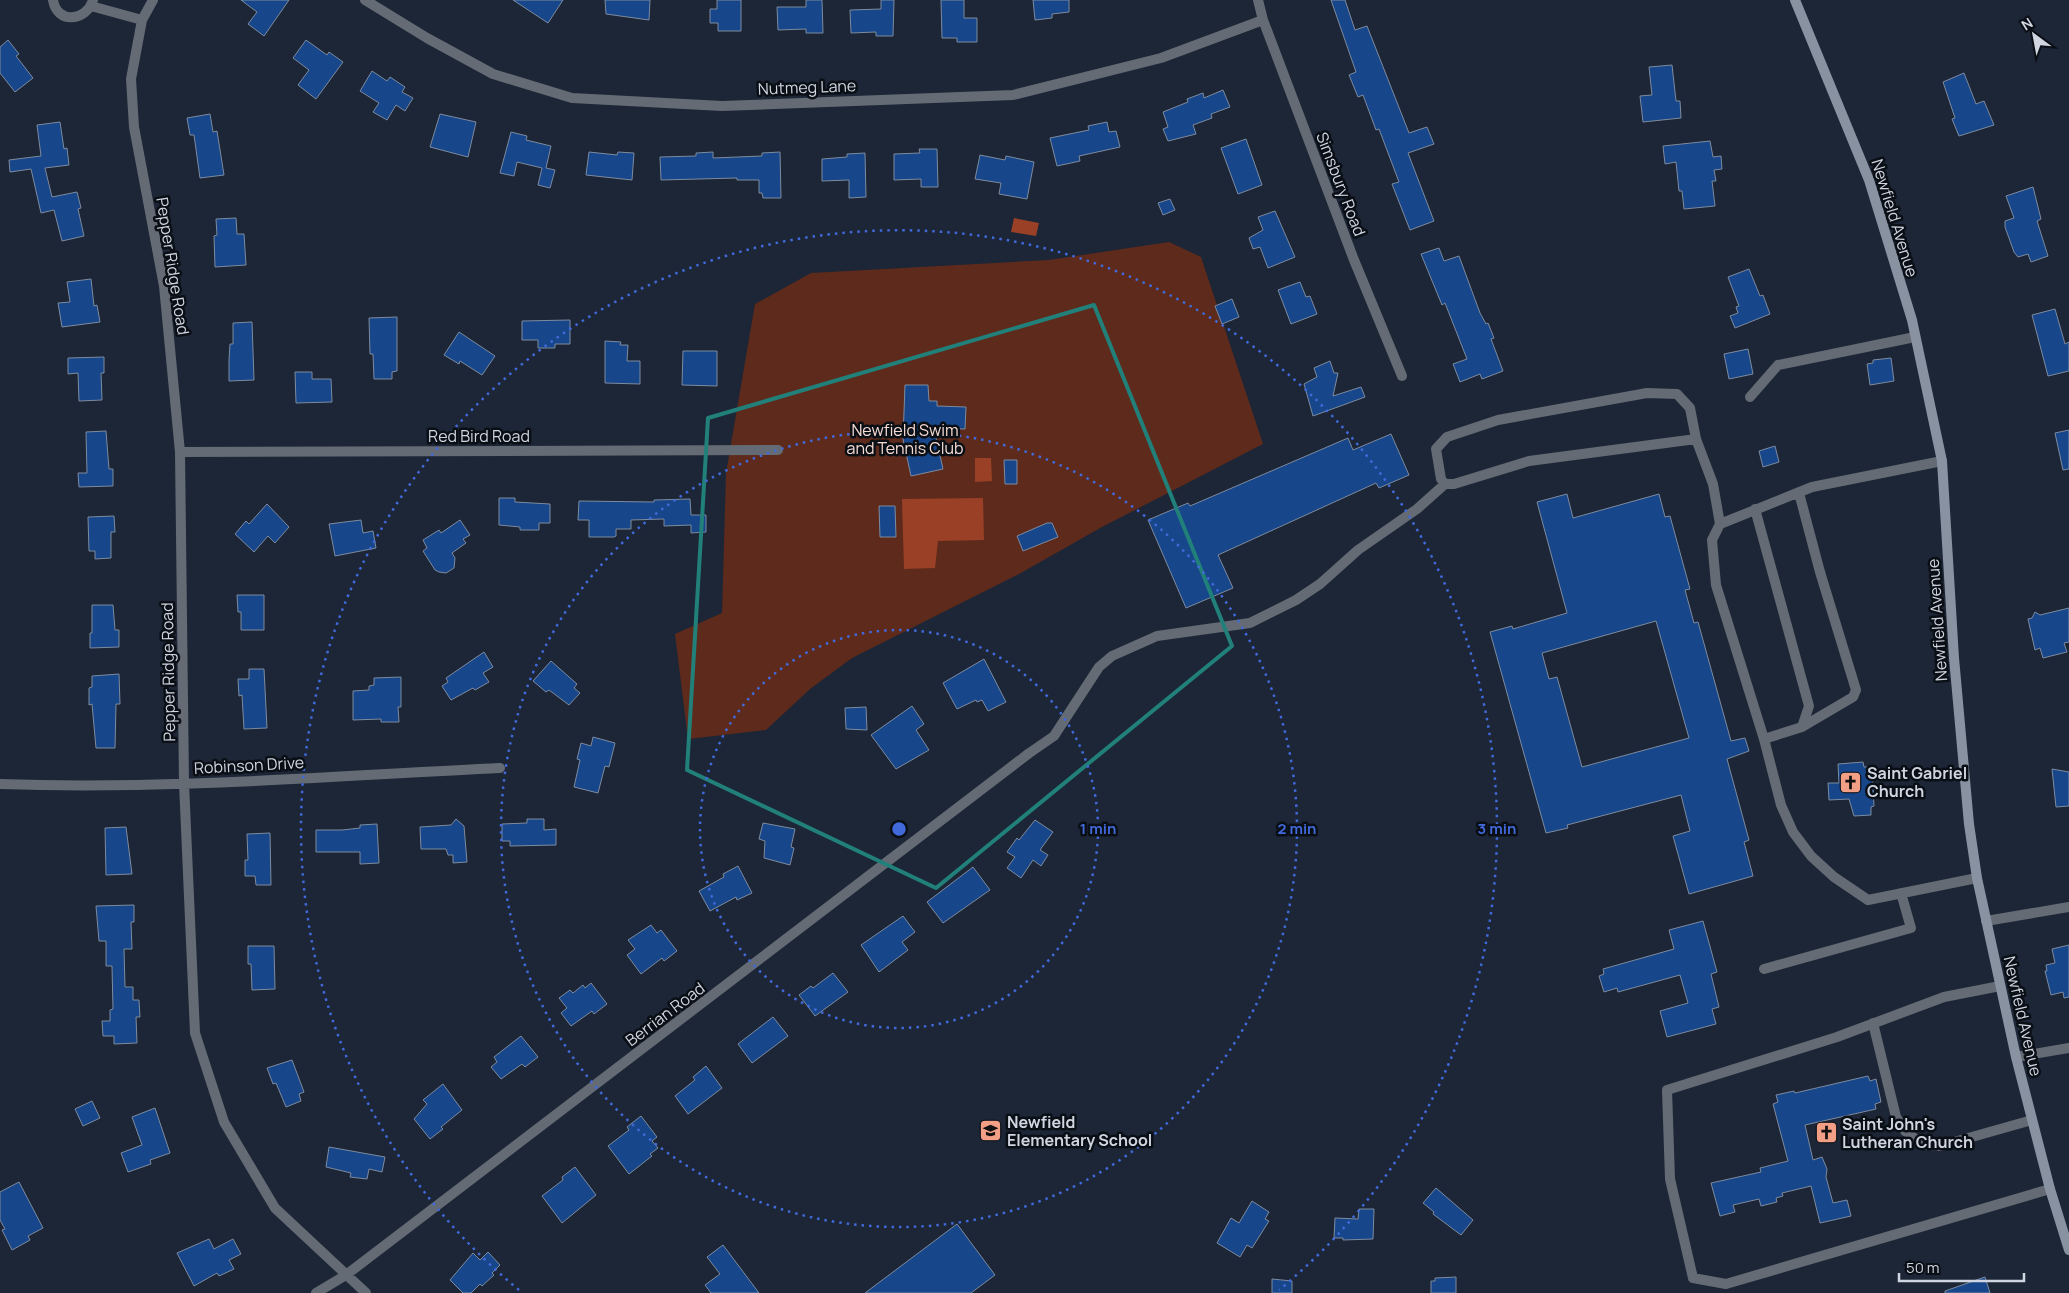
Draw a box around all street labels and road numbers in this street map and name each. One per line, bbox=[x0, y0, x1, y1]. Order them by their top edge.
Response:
street label: Nutmeg Lane bbox=[758, 74, 856, 100]
street label: Simsbury Road bbox=[1311, 129, 1371, 239]
street label: Newfield Avenue bbox=[1867, 156, 1923, 280]
street label: Pepper Ridge Road bbox=[151, 196, 195, 336]
street label: Red Bird Road bbox=[428, 425, 530, 447]
street label: Newfield Avenue bbox=[1922, 558, 1952, 682]
street label: Pepper Ridge Road bbox=[156, 602, 180, 742]
street label: Robinson Drive bbox=[193, 751, 305, 779]
street label: Newfield Avenue bbox=[1999, 954, 2047, 1078]
street label: Berrian Road bbox=[621, 977, 709, 1051]

